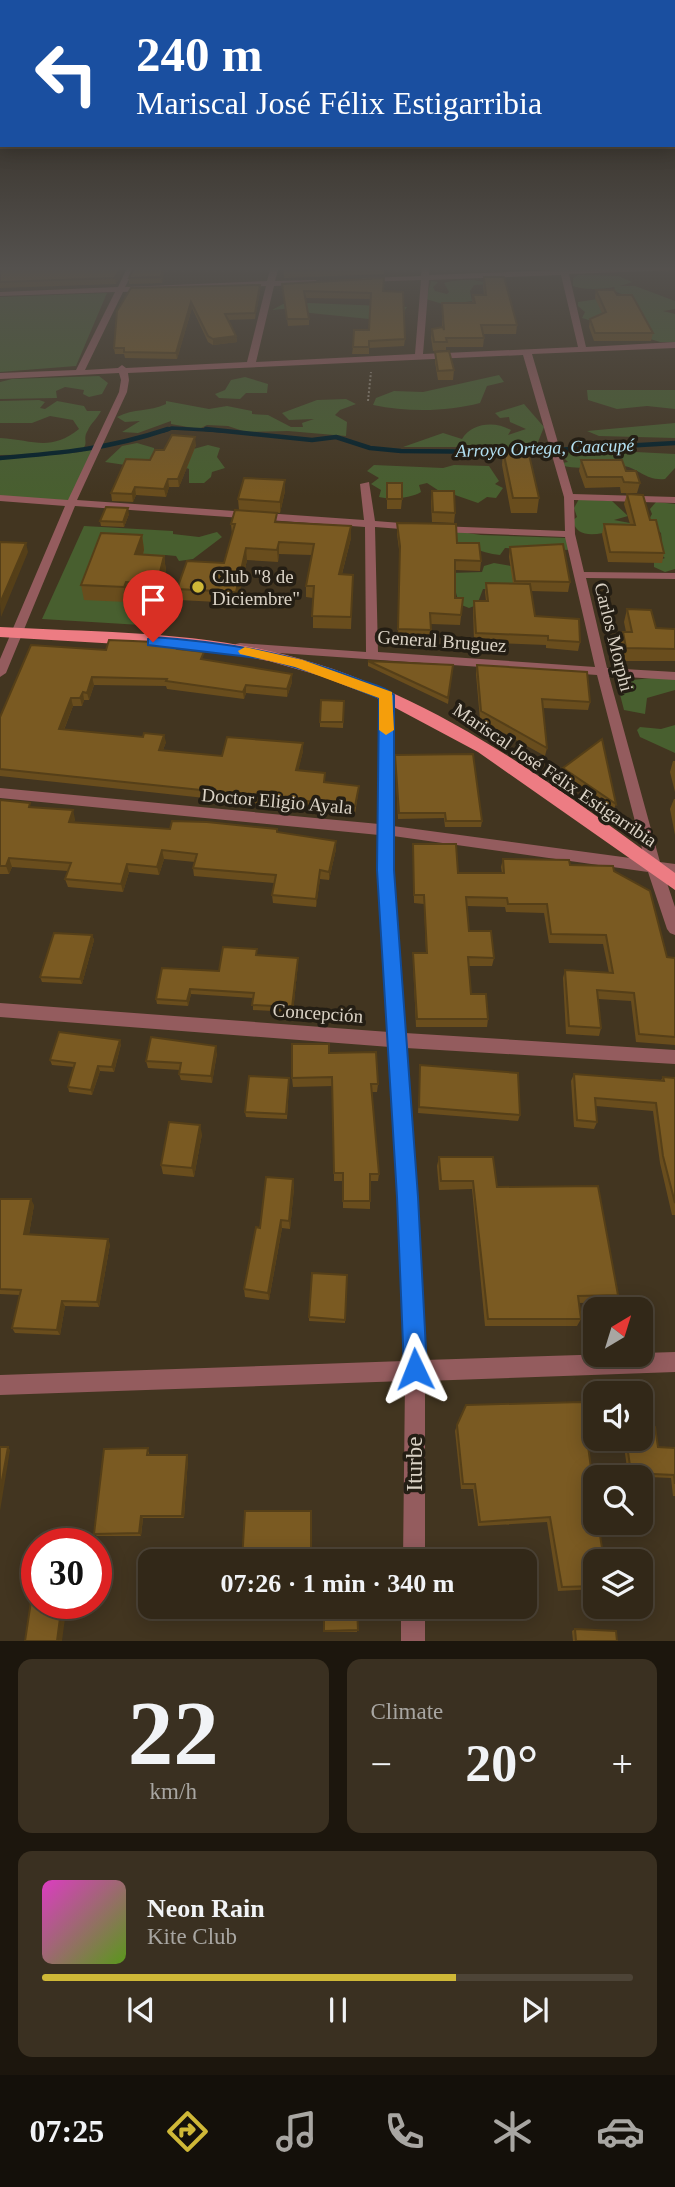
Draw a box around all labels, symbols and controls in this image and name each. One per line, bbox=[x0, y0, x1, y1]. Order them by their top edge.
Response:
text: 240 m bbox=[136, 27, 263, 82]
icon: left bbox=[21, 28, 112, 119]
text: Mariscal José Félix Estigarribia bbox=[136, 85, 542, 121]
water label: Arroyo Ortega, Caacupé bbox=[454, 435, 636, 461]
place label: Club "8 de Diciembre" bbox=[212, 566, 300, 609]
pin bbox=[123, 570, 183, 642]
marker: Club "8 de Diciembre" bbox=[190, 579, 206, 595]
street label: Carlos Morphi bbox=[590, 580, 638, 694]
icon: arrive bbox=[134, 581, 172, 619]
street label: General Bruguez bbox=[377, 626, 507, 656]
street label: Mariscal José Félix Estigarribia bbox=[449, 699, 661, 851]
street label: Doctor Eligio Ayala bbox=[201, 784, 354, 818]
street label: Concepción bbox=[272, 999, 364, 1027]
north arrow bbox=[583, 1297, 653, 1367]
map controls bbox=[583, 1297, 653, 1619]
position arrow bbox=[378, 1332, 452, 1406]
button: sound bbox=[583, 1381, 653, 1451]
street label: Iturbe bbox=[402, 1437, 427, 1491]
button: search bbox=[583, 1465, 653, 1535]
speed limit sign: 30 bbox=[21, 1528, 112, 1619]
button: layers bbox=[583, 1549, 653, 1619]
text: 07:26 · 1 min · 340 m bbox=[221, 1569, 455, 1598]
text: 22 bbox=[128, 1683, 219, 1784]
text: Climate bbox=[371, 1699, 443, 1724]
text: 20° bbox=[465, 1735, 538, 1792]
text: − bbox=[371, 1743, 392, 1785]
text: + bbox=[612, 1743, 633, 1785]
text: km/h bbox=[150, 1779, 197, 1804]
text: Neon Rain bbox=[147, 1894, 265, 1923]
text: Kite Club bbox=[147, 1924, 237, 1949]
icon: previous bbox=[122, 1991, 160, 2029]
icon: pause bbox=[319, 1991, 357, 2029]
icon: next bbox=[516, 1991, 554, 2029]
icon: directions bbox=[163, 2107, 212, 2156]
icon: music bbox=[272, 2107, 321, 2156]
icon: phone bbox=[380, 2107, 429, 2156]
icon: climate bbox=[488, 2107, 537, 2156]
icon: car bbox=[596, 2107, 645, 2156]
text: 07:25 bbox=[30, 2113, 104, 2149]

